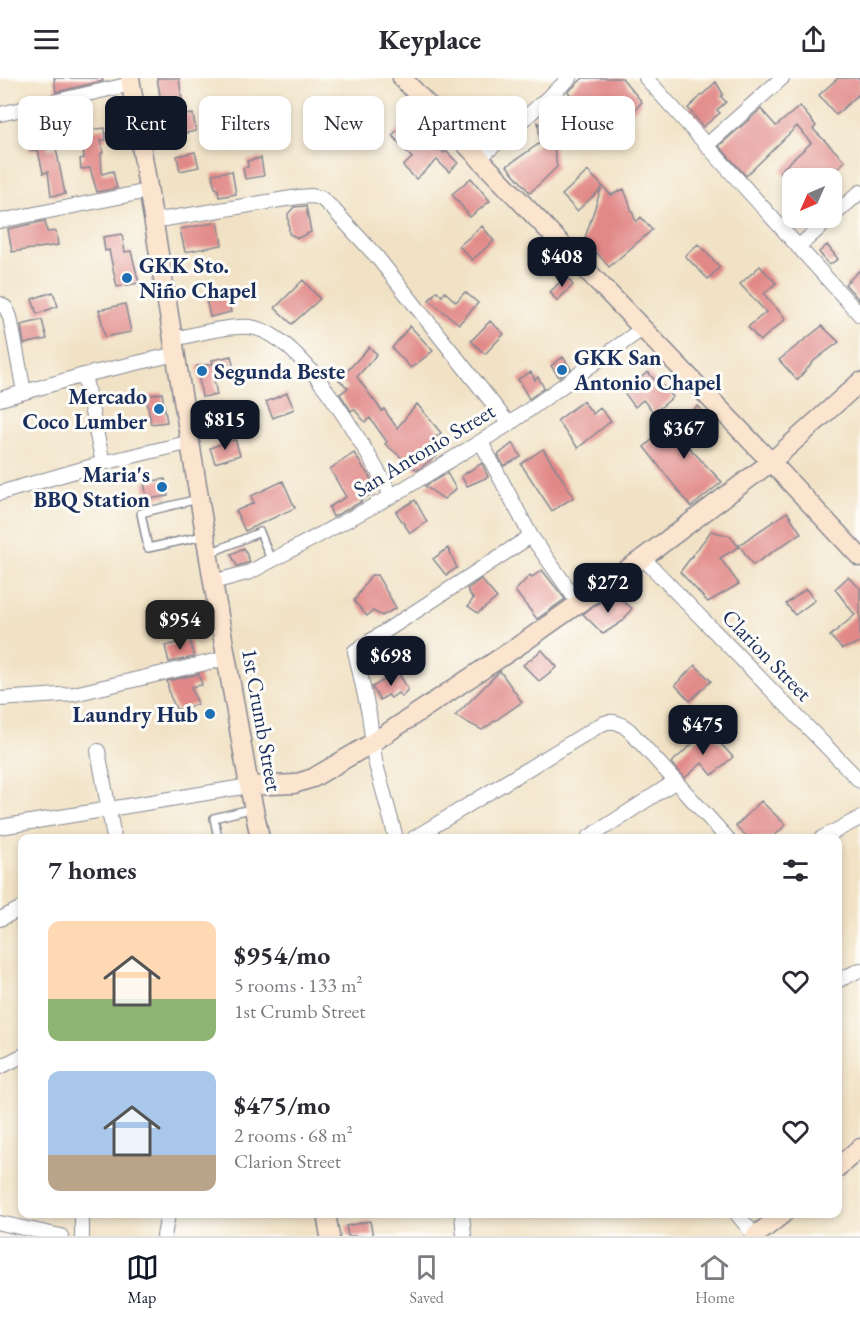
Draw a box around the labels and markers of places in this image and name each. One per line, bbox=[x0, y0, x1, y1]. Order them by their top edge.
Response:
pin: $408 bbox=[526, 237, 598, 288]
place label: GKK Sto. Niño Chapel bbox=[139, 251, 257, 305]
marker: GKK Sto. Niño Chapel bbox=[120, 271, 134, 285]
place label: GKK San Antonio Chapel bbox=[573, 343, 722, 397]
place label: Segunda Beste bbox=[214, 357, 345, 386]
marker: GKK San Antonio Chapel bbox=[555, 363, 569, 377]
marker: Segunda Beste bbox=[195, 364, 209, 378]
place label: Mercado Coco Lumber bbox=[22, 382, 148, 436]
pin: $815 bbox=[189, 400, 261, 451]
marker: Mercado Coco Lumber bbox=[152, 402, 166, 416]
pin: $367 bbox=[648, 409, 720, 460]
place label: Maria's BBQ Station bbox=[34, 460, 151, 514]
marker: Maria's BBQ Station bbox=[155, 480, 169, 494]
pin: $272 bbox=[572, 563, 644, 614]
pin: $954 bbox=[144, 600, 216, 651]
pin: $698 bbox=[355, 636, 427, 687]
place label: Laundry Hub bbox=[73, 700, 198, 729]
pin: $475 bbox=[667, 705, 739, 756]
marker: Laundry Hub bbox=[203, 707, 217, 721]

